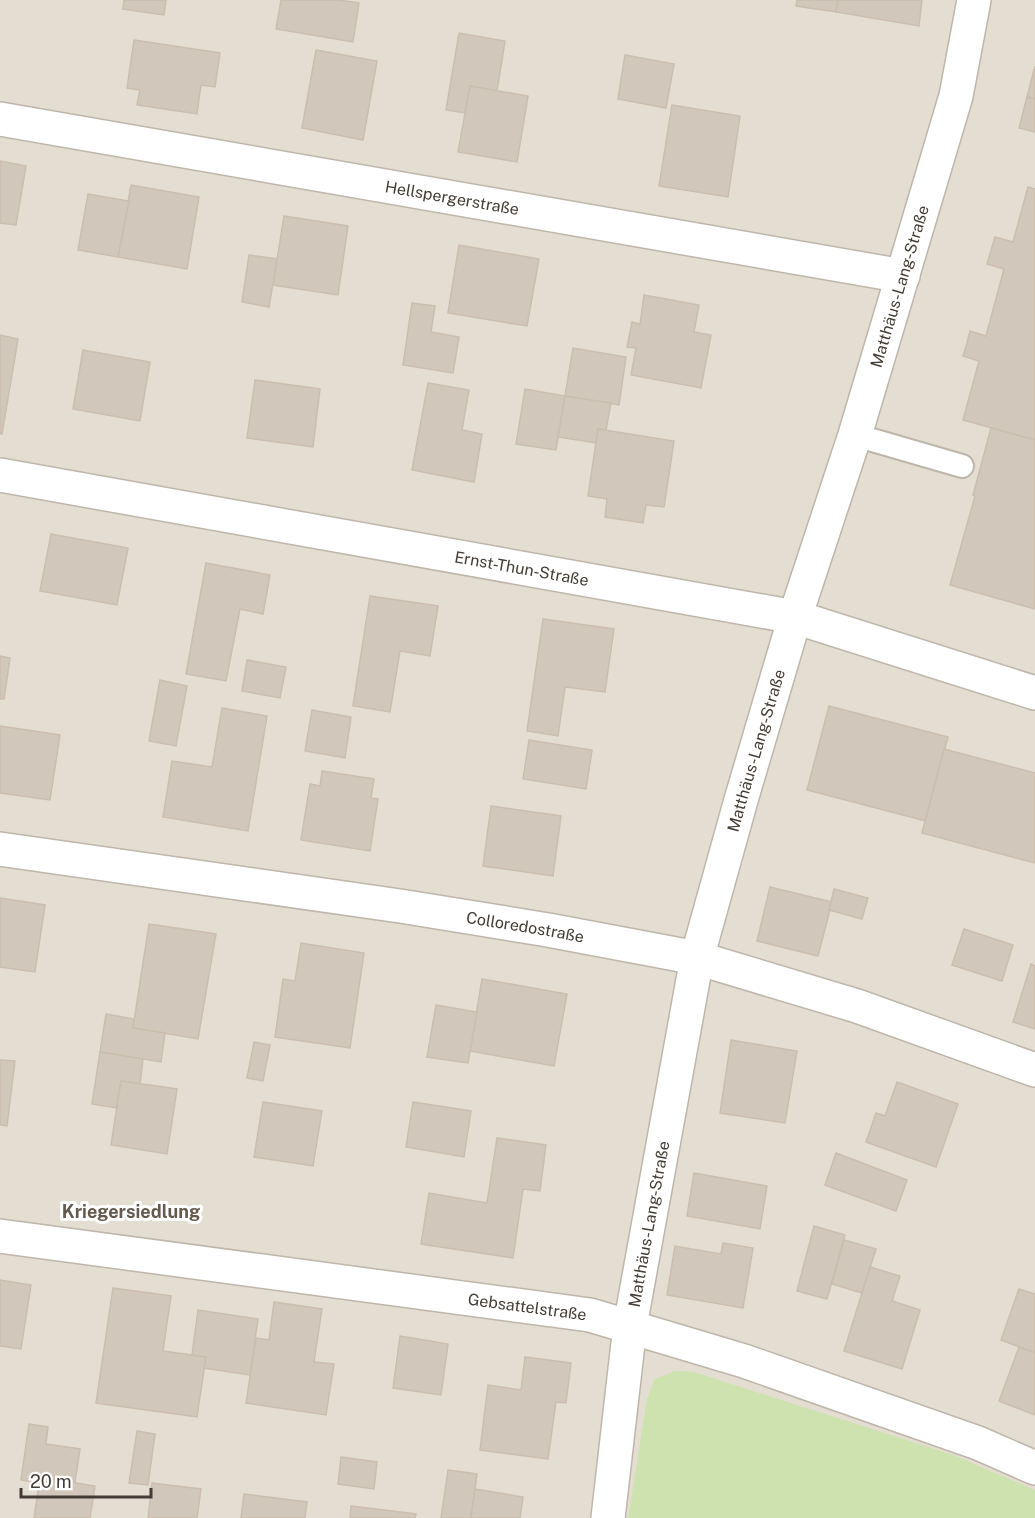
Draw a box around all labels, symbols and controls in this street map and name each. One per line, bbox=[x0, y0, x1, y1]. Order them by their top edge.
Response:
street label: Hellspergerstraße bbox=[384, 177, 521, 219]
street label: Matthäus-Lang-Straße bbox=[866, 203, 932, 370]
street label: Ernst-Thun-Straße bbox=[453, 547, 590, 589]
street label: Matthäus-Lang-Straße bbox=[723, 667, 789, 834]
street label: Colloredostraße bbox=[465, 907, 586, 946]
street label: Matthäus-Lang-Straße bbox=[624, 1139, 673, 1309]
district label: Kriegersiedlung bbox=[62, 1201, 200, 1222]
street label: Gebsattelstraße bbox=[467, 1289, 588, 1324]
scale bar bbox=[21, 1461, 152, 1499]
text: 20 m bbox=[30, 1471, 72, 1492]

